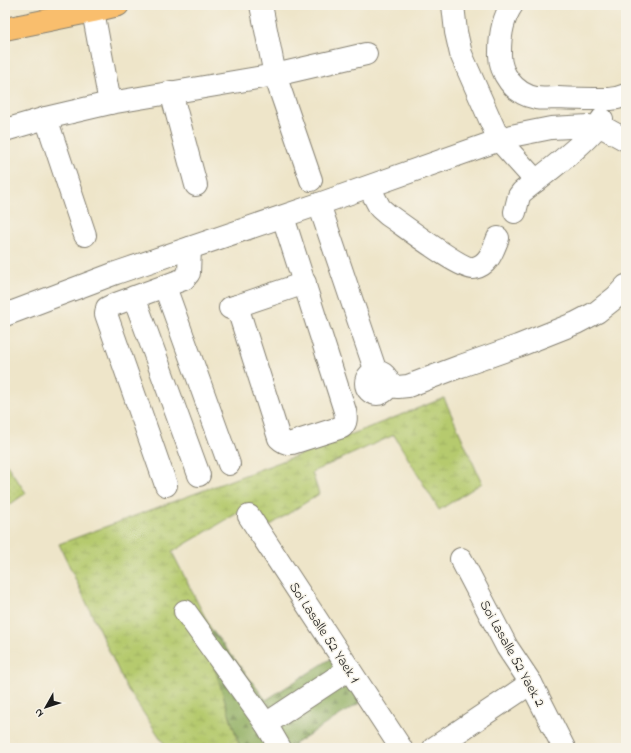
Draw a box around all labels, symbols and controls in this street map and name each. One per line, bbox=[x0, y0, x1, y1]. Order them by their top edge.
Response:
street label: Soi Lasalle 52 Yaek 1 bbox=[283, 578, 365, 688]
street label: Soi Lasalle 52 Yaek 2 bbox=[474, 596, 550, 711]
north arrow bbox=[26, 687, 66, 727]
text: N bbox=[30, 705, 48, 721]

